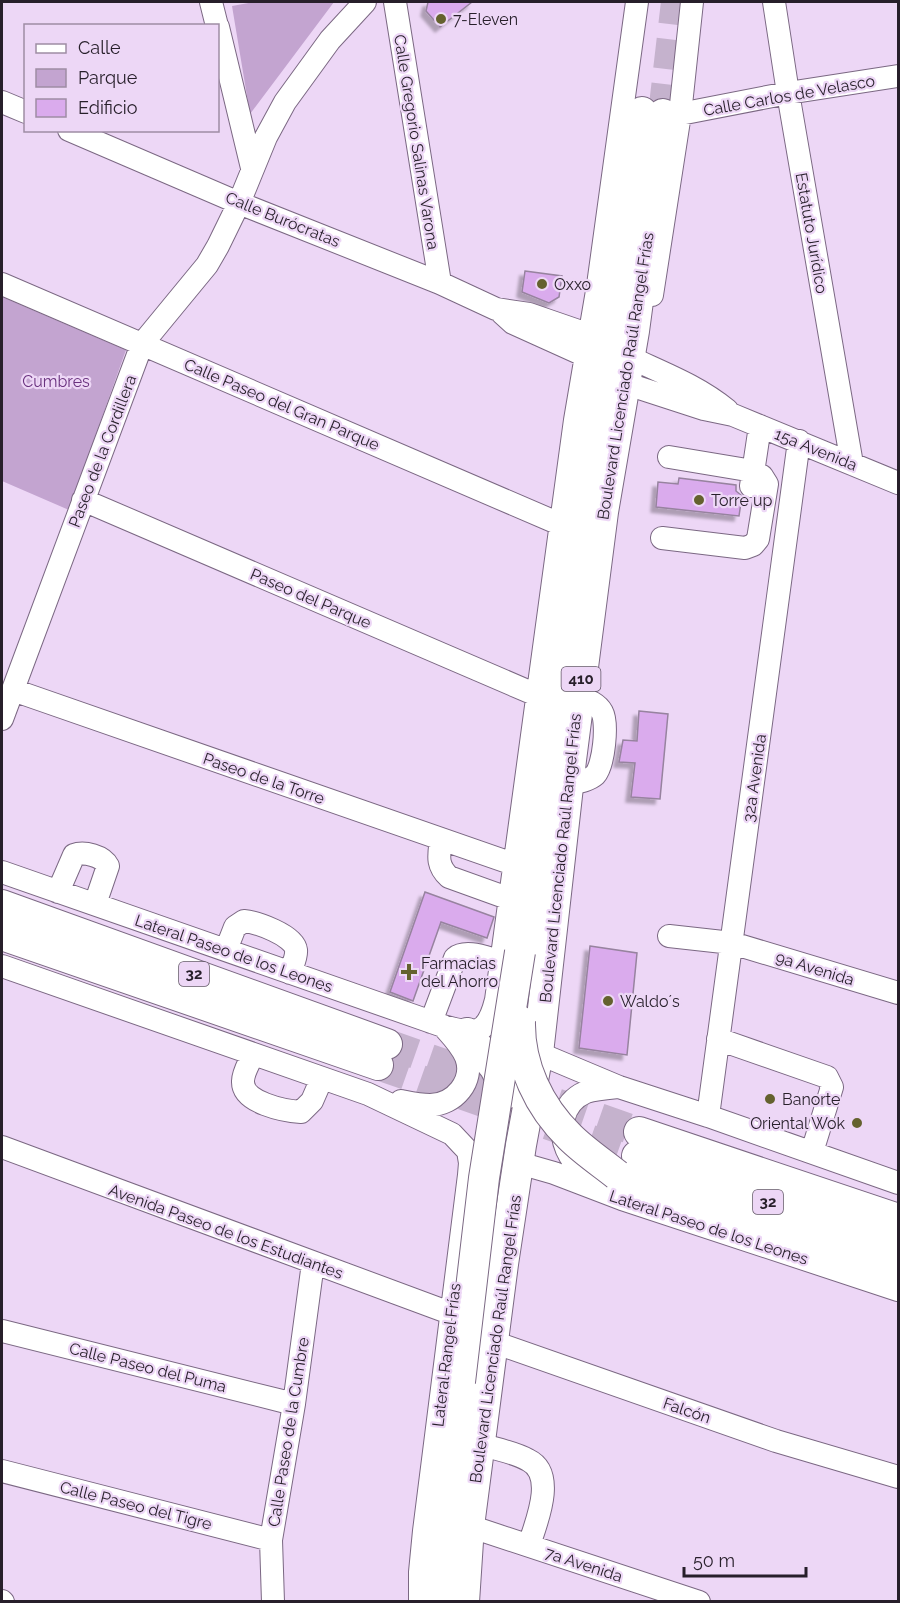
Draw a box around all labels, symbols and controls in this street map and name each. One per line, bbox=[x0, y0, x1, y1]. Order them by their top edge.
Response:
place label: 7-Eleven bbox=[453, 10, 518, 29]
marker: 7-Eleven bbox=[434, 12, 448, 26]
legend bbox=[24, 24, 219, 132]
street label: Calle Gregorio Salinas Varona bbox=[390, 33, 443, 251]
text: Calle bbox=[78, 37, 121, 58]
text: Parque bbox=[78, 67, 138, 88]
street label: Calle Carlos de Velasco bbox=[702, 71, 876, 120]
text: Edificio bbox=[78, 97, 138, 118]
street label: Estatuto Jurídico bbox=[792, 171, 832, 295]
street label: Calle Burócratas bbox=[223, 188, 343, 251]
street label: Boulevard Licenciado Raúl Rangel Frías bbox=[593, 231, 658, 521]
place label: Oxxo bbox=[554, 275, 591, 294]
marker: Oxxo bbox=[535, 277, 549, 291]
street label: Calle Paseo del Gran Parque bbox=[181, 355, 382, 454]
park label: Cumbres bbox=[22, 372, 90, 391]
street label: Paseo de la Cordillera bbox=[65, 372, 140, 530]
street label: 15a Avenida bbox=[772, 424, 860, 475]
place label: Torre up bbox=[711, 491, 772, 510]
marker: Torre up bbox=[692, 493, 706, 507]
street label: Paseo del Parque bbox=[248, 564, 374, 632]
road number: 410 bbox=[562, 667, 600, 691]
street label: Boulevard Licenciado Raúl Rangel Frías bbox=[536, 712, 585, 1004]
street label: 32a Avenida bbox=[739, 733, 770, 823]
street label: Paseo de la Torre bbox=[201, 749, 327, 808]
street label: Lateral Paseo de los Leones bbox=[133, 911, 335, 996]
street label: 9a Avenida bbox=[773, 948, 856, 989]
place label: Farmacias del Ahorro bbox=[421, 954, 498, 991]
road number: 32 bbox=[179, 962, 209, 986]
marker: Farmacias del Ahorro bbox=[402, 965, 416, 979]
place label: Waldo´s bbox=[620, 992, 680, 1011]
marker: Waldo´s bbox=[601, 994, 615, 1008]
place label: Banorte bbox=[782, 1090, 840, 1109]
marker: Banorte bbox=[763, 1092, 777, 1106]
place label: Oriental Wok bbox=[750, 1114, 846, 1133]
marker: Oriental Wok bbox=[850, 1116, 864, 1130]
street label: Avenida Paseo de los Estudiantes bbox=[106, 1180, 346, 1283]
street label: Lateral Paseo de los Leones bbox=[607, 1186, 811, 1269]
road number: 32 bbox=[753, 1190, 783, 1214]
street label: Boulevard Licenciado Raúl Rangel Frías bbox=[466, 1193, 525, 1484]
street label: Lateral Rangel Frías bbox=[428, 1282, 465, 1428]
street label: Calle Paseo de la Cumbre bbox=[264, 1336, 313, 1528]
street label: Calle Paseo del Puma bbox=[67, 1339, 228, 1396]
street label: Falcón bbox=[661, 1394, 713, 1427]
street label: Calle Paseo del Tigre bbox=[58, 1477, 214, 1534]
scale bar bbox=[684, 1540, 806, 1578]
street label: 7a Avenida bbox=[543, 1543, 625, 1586]
text: 50 m bbox=[693, 1550, 735, 1571]

